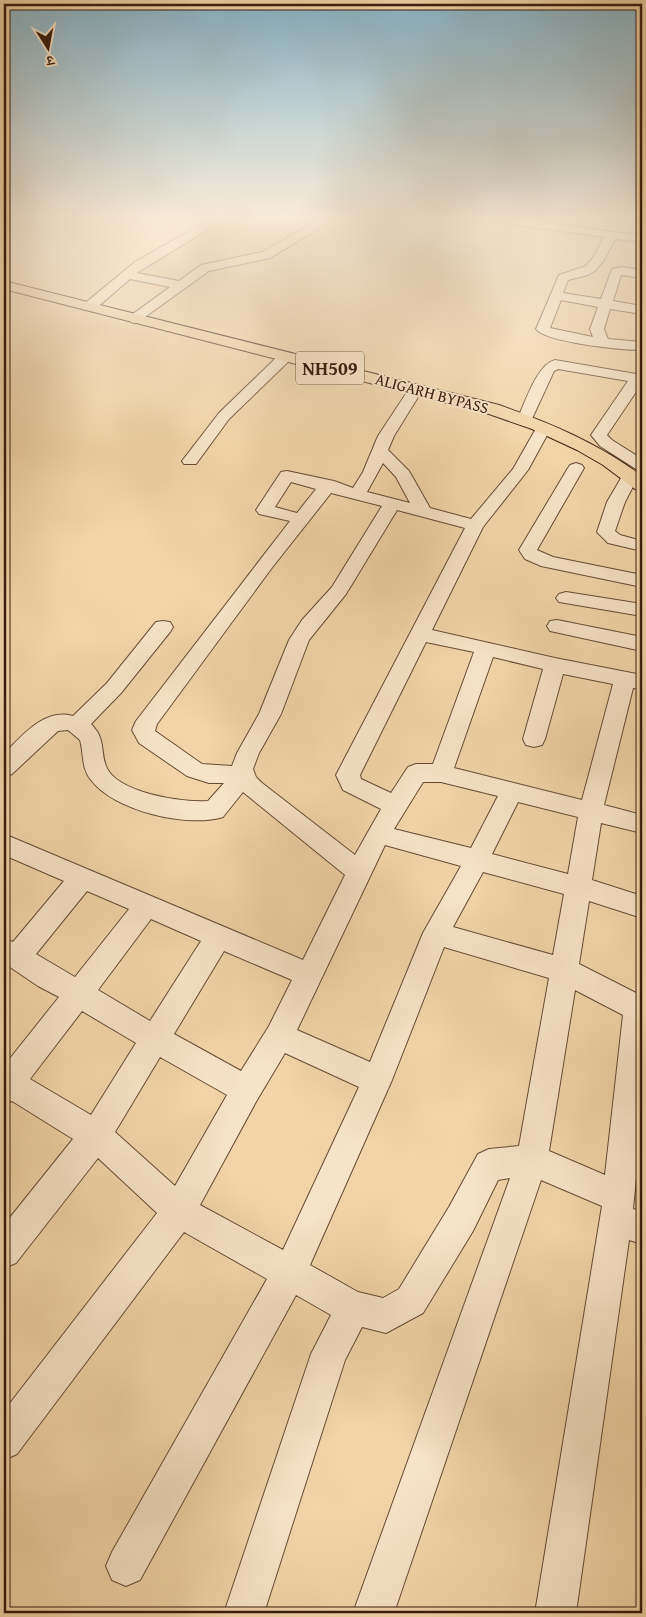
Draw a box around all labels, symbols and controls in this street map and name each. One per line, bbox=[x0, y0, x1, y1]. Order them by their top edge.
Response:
north arrow bbox=[22, 22, 72, 72]
text: उ bbox=[44, 50, 57, 71]
road number: NH509 bbox=[296, 352, 364, 384]
street label: ALIGARH BYPASS bbox=[373, 366, 492, 420]

